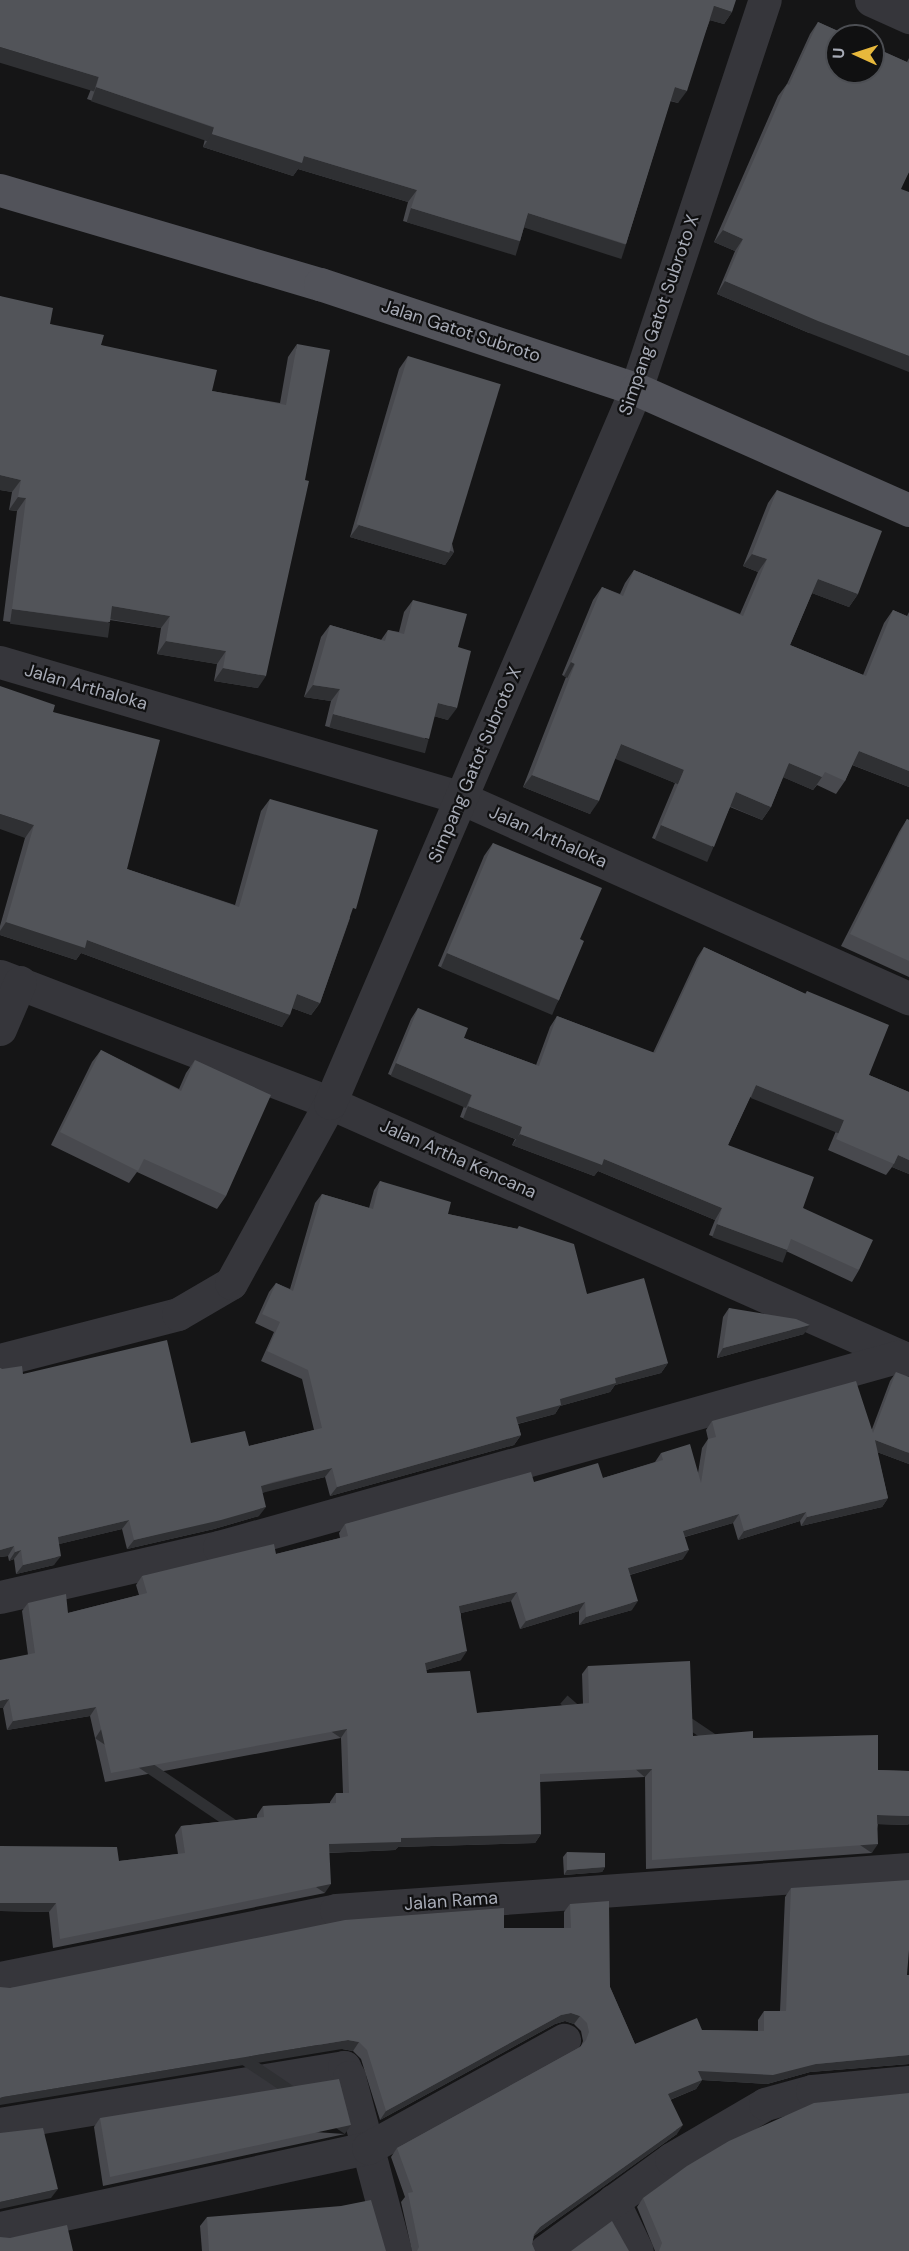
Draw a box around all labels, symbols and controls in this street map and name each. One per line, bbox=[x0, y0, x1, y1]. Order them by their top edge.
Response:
north arrow bbox=[825, 24, 885, 84]
text: U bbox=[828, 47, 849, 59]
street label: Simpang Gatot Subroto X bbox=[614, 212, 704, 418]
street label: Jalan Gatot Subroto bbox=[379, 295, 543, 367]
street label: Jalan Arthaloka bbox=[22, 659, 150, 715]
street label: Simpang Gatot Subroto X bbox=[424, 664, 526, 866]
street label: Jalan Arthaloka bbox=[486, 801, 610, 873]
street label: Jalan Artha Kencana bbox=[376, 1115, 540, 1203]
street label: Jalan Rama bbox=[403, 1887, 499, 1915]

